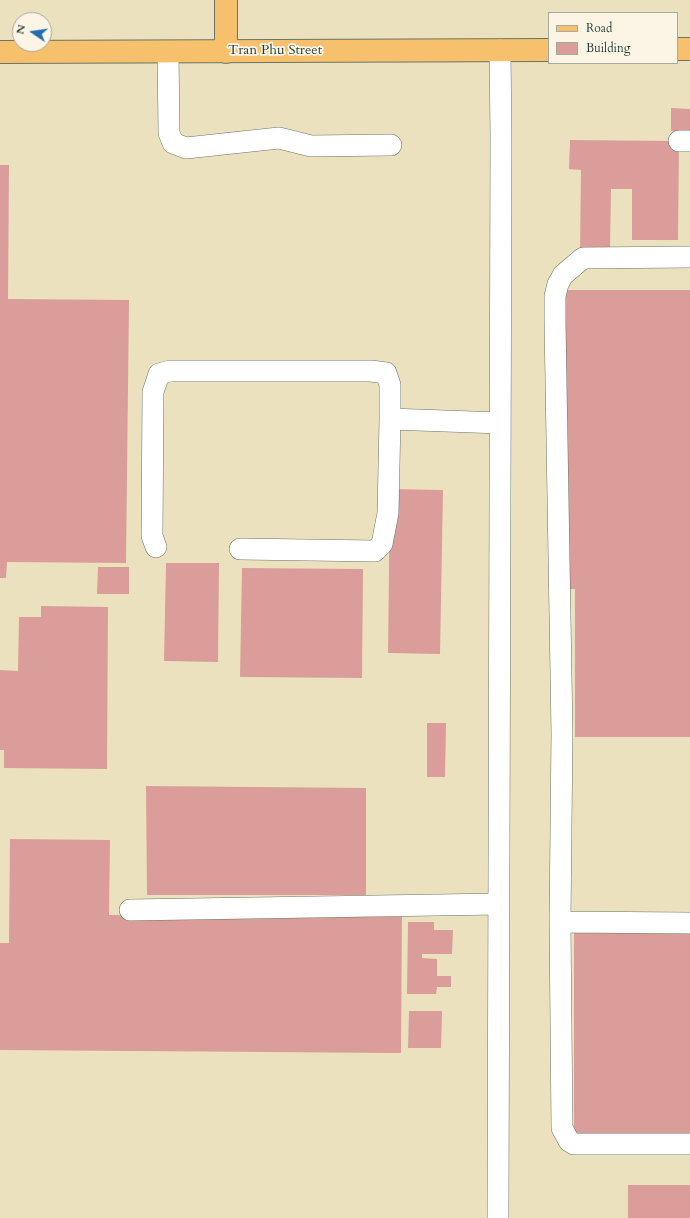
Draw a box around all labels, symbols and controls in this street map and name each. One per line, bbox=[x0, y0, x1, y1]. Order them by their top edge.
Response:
north arrow bbox=[12, 12, 52, 52]
legend bbox=[548, 12, 678, 64]
text: Road bbox=[586, 20, 612, 36]
text: N bbox=[12, 23, 29, 36]
text: Building bbox=[586, 40, 630, 56]
street label: Tran Phu Street bbox=[228, 43, 322, 59]

